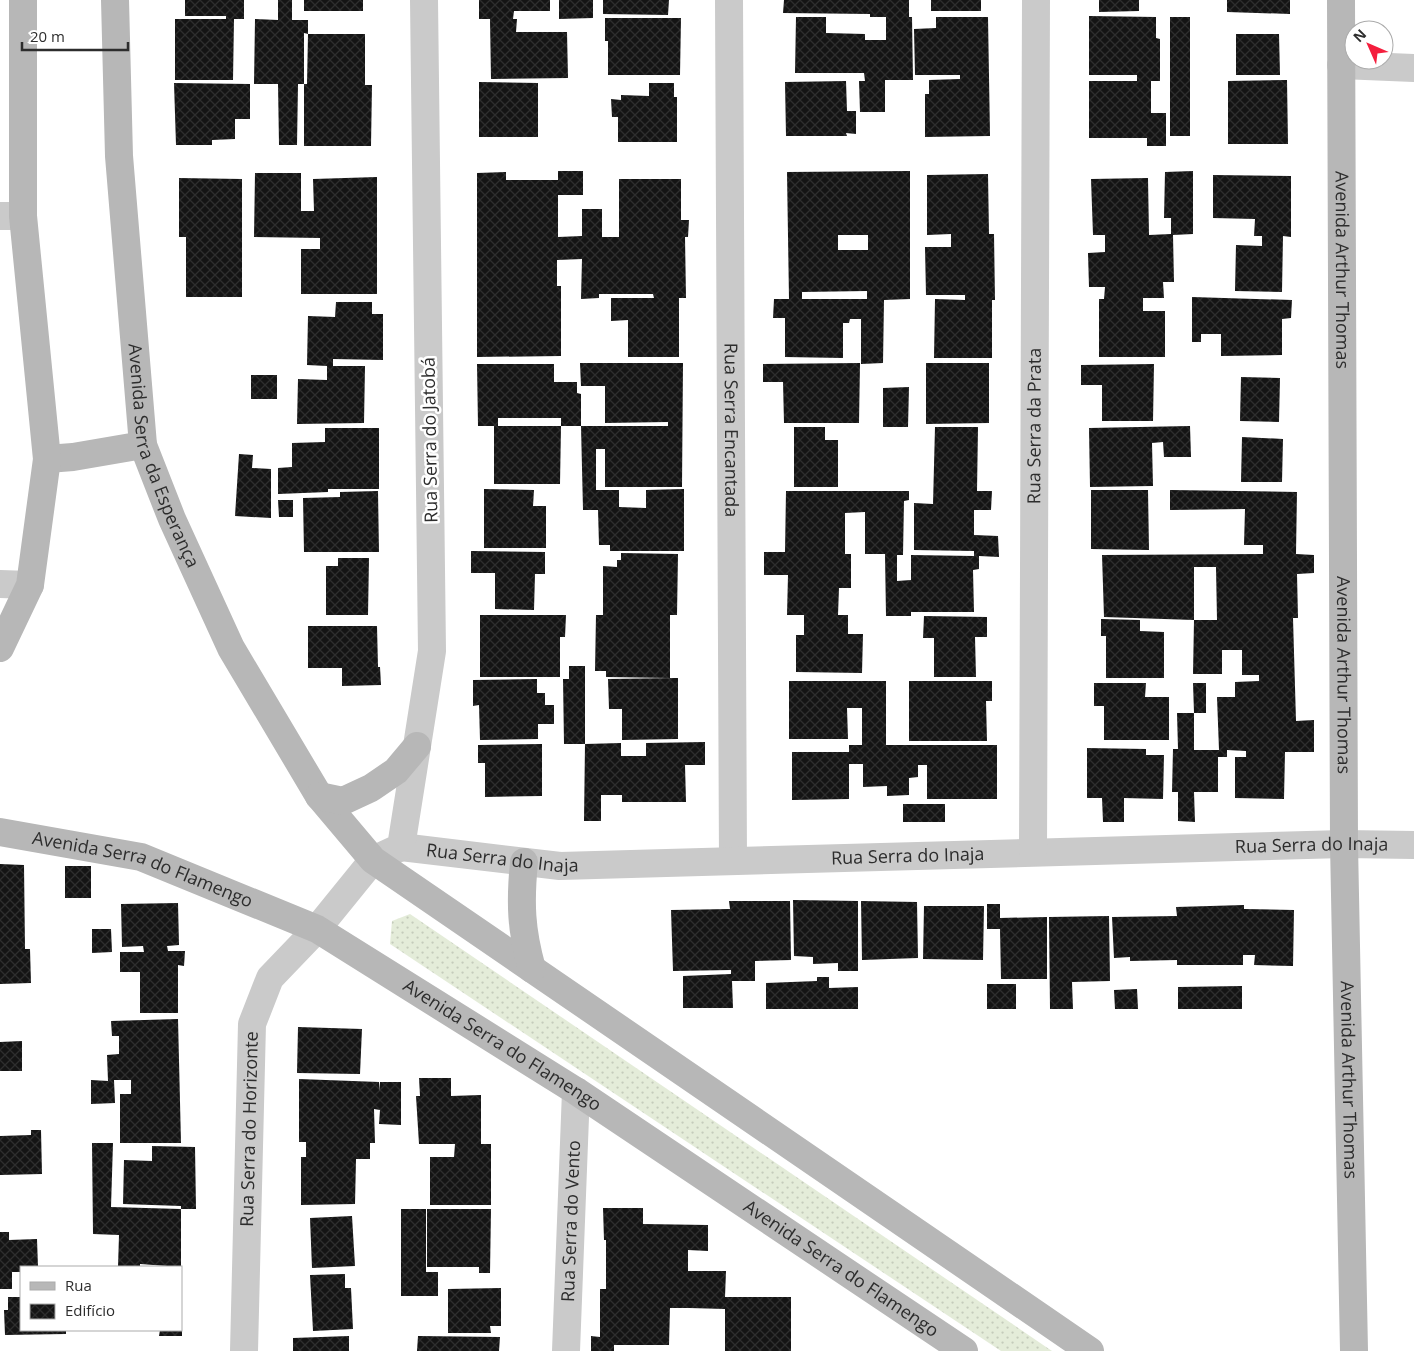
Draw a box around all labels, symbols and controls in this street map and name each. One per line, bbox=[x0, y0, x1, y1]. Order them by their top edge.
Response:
scale bar bbox=[22, 20, 129, 52]
north arrow bbox=[1344, 20, 1394, 70]
text: N bbox=[1349, 25, 1370, 46]
text: 20 m bbox=[30, 26, 65, 46]
street label: Avenida Arthur Thomas bbox=[1331, 171, 1355, 369]
street label: Avenida Serra da Esperança bbox=[124, 342, 206, 571]
street label: Rua Serra Encantada bbox=[720, 343, 744, 517]
street label: Rua Serra da Prata bbox=[1021, 348, 1046, 504]
street label: Rua Serra do Jatobá bbox=[416, 357, 442, 523]
street label: Avenida Arthur Thomas bbox=[1332, 576, 1357, 774]
street label: Avenida Serra do Flamengo bbox=[31, 825, 257, 913]
street label: Rua Serra do Inaja bbox=[1235, 831, 1388, 858]
street label: Rua Serra do Inaja bbox=[425, 837, 579, 877]
street label: Rua Serra do Inaja bbox=[831, 841, 985, 869]
street label: Avenida Serra do Flamengo bbox=[399, 973, 607, 1116]
street label: Avenida Arthur Thomas bbox=[1336, 981, 1364, 1179]
street label: Rua Serra do Horizonte bbox=[234, 1031, 263, 1227]
street label: Rua Serra do Vento bbox=[555, 1140, 585, 1302]
street label: Avenida Serra do Flamengo bbox=[739, 1194, 944, 1342]
legend bbox=[20, 1266, 182, 1331]
text: Rua bbox=[65, 1275, 92, 1295]
text: Edifício bbox=[65, 1300, 115, 1320]

